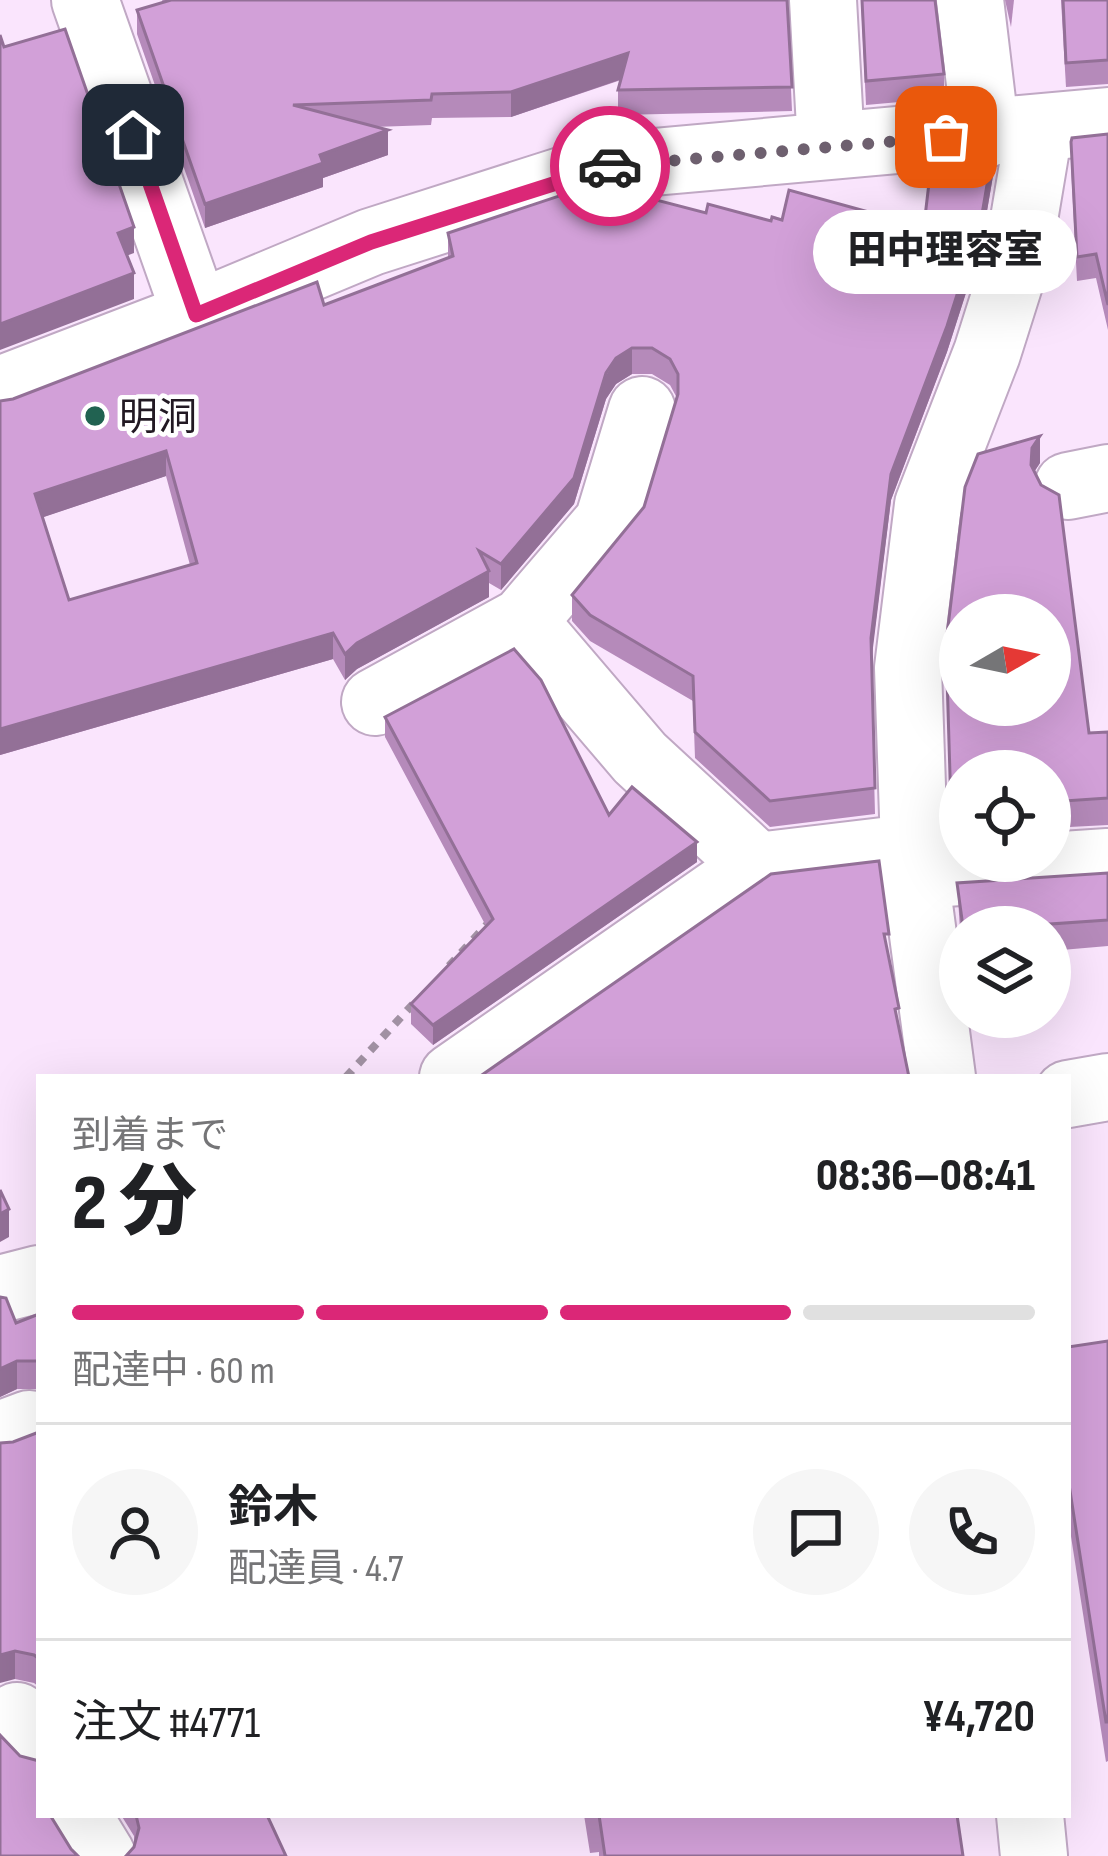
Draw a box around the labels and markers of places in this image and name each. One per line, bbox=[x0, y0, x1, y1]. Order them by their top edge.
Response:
pin bbox=[82, 84, 184, 186]
pin bbox=[895, 86, 997, 188]
callout: 田中理容室 bbox=[814, 209, 1078, 293]
place label: 明洞 bbox=[119, 395, 197, 442]
marker: 明洞 bbox=[82, 403, 108, 429]

